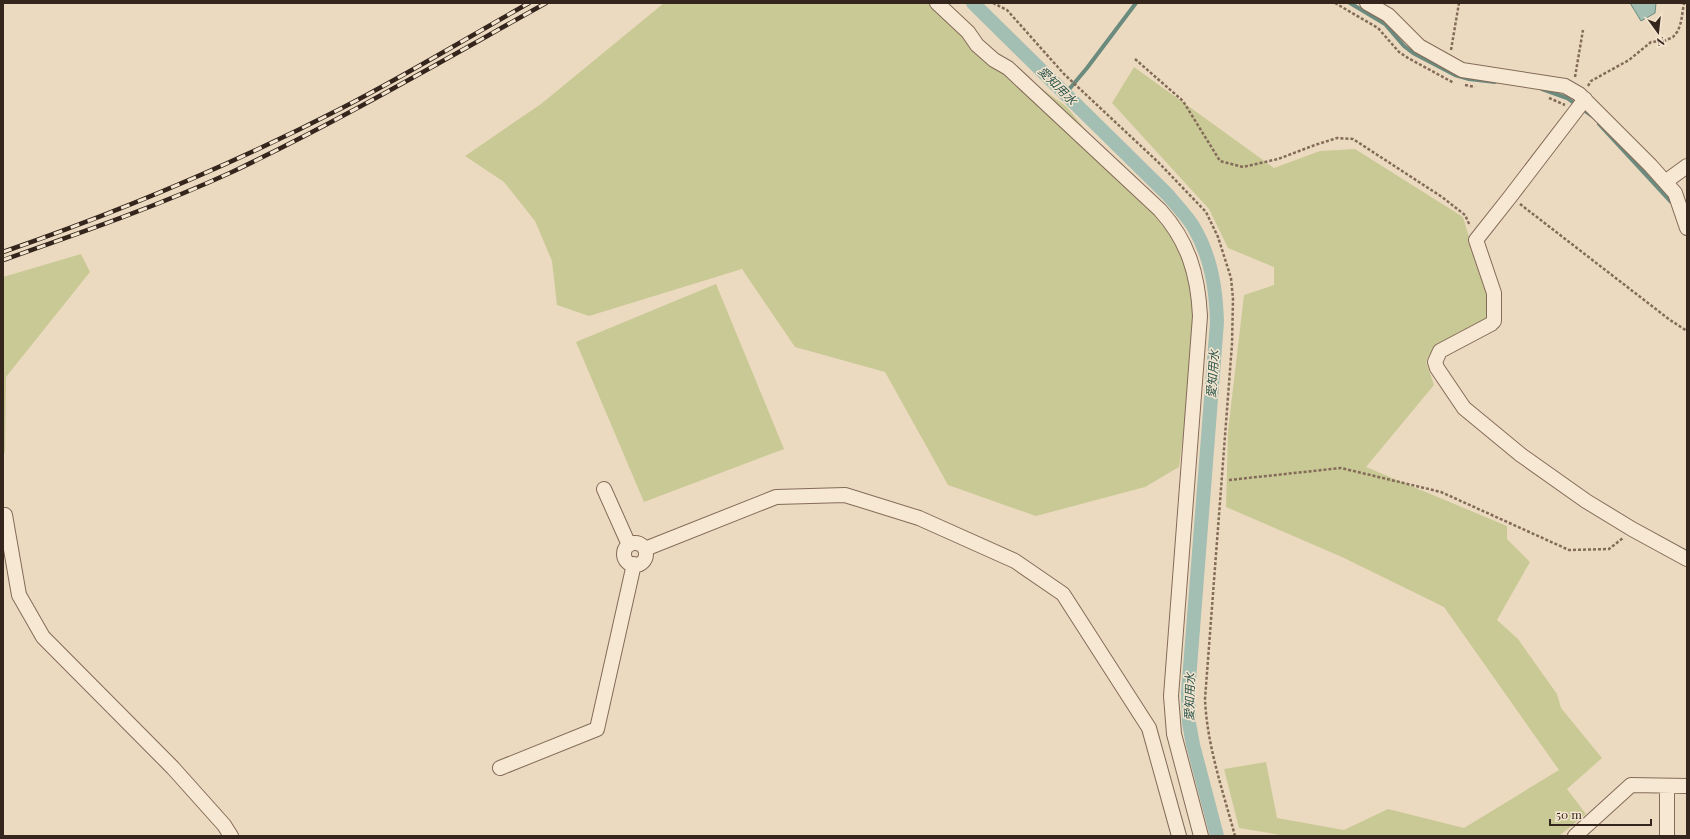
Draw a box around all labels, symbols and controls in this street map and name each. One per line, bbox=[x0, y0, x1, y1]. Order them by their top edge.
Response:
north arrow bbox=[1638, 12, 1678, 52]
text: N bbox=[1655, 34, 1666, 50]
water label: 愛知用水 bbox=[1035, 63, 1082, 109]
water label: 愛知用水 bbox=[1202, 347, 1222, 398]
water label: 愛知用水 bbox=[1181, 671, 1197, 721]
scale bar bbox=[1550, 801, 1651, 827]
text: 50 m bbox=[1556, 806, 1582, 822]

